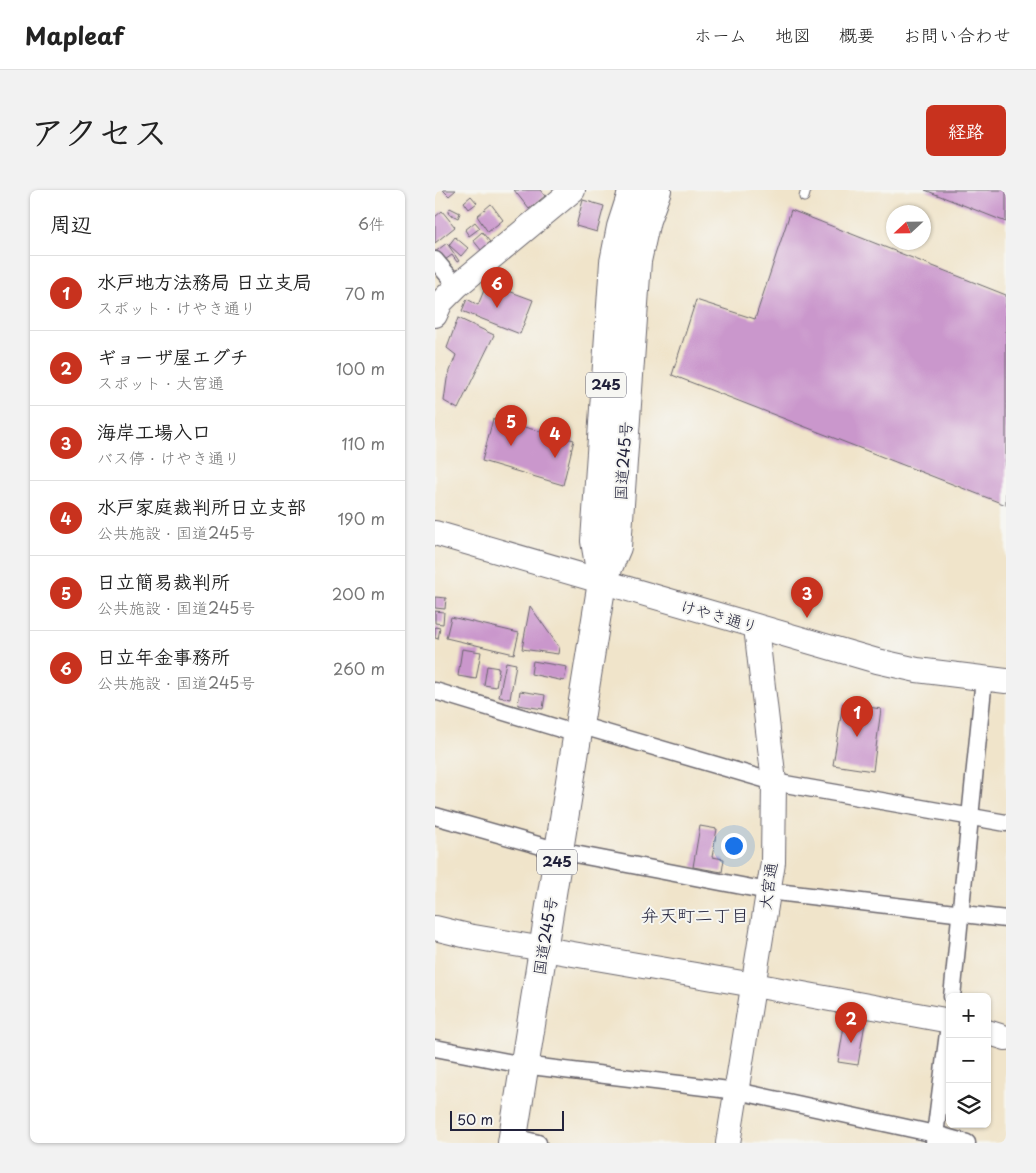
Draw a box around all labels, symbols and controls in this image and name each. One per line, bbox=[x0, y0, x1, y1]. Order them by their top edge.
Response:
text: Mapleaf bbox=[25, 17, 124, 53]
text: ホーム bbox=[694, 21, 747, 48]
text: 地図 bbox=[775, 21, 811, 48]
text: 概要 bbox=[839, 21, 875, 48]
text: お問い合わせ bbox=[903, 21, 1011, 48]
text: アクセス bbox=[30, 104, 168, 157]
button: 経路 bbox=[926, 105, 1006, 156]
north arrow bbox=[886, 205, 931, 250]
text: 周辺 bbox=[50, 207, 92, 239]
text: 6件 bbox=[358, 211, 385, 235]
text: 水戸地方法務局 日立支局 bbox=[97, 267, 312, 295]
pin: 6 bbox=[481, 267, 513, 308]
text: 1 bbox=[62, 281, 70, 305]
text: 70 m bbox=[345, 281, 385, 305]
text: スポット · けやき通り bbox=[97, 295, 256, 319]
text: ギョーザ屋エグチ bbox=[97, 342, 248, 370]
text: 2 bbox=[60, 356, 72, 380]
text: 100 m bbox=[336, 356, 385, 380]
text: スポット · 大宮通 bbox=[97, 370, 224, 394]
road number: 245 bbox=[586, 372, 626, 398]
pin: 5 bbox=[495, 405, 527, 446]
text: 海岸工場入口 bbox=[97, 417, 211, 445]
pin: 4 bbox=[539, 417, 571, 458]
street label: 国道245号 bbox=[607, 421, 637, 501]
text: 3 bbox=[61, 431, 71, 455]
text: 110 m bbox=[342, 431, 385, 455]
text: バス停 · けやき通り bbox=[97, 445, 240, 469]
text: 水戸家庭裁判所日立支部 bbox=[97, 492, 306, 520]
text: 4 bbox=[61, 506, 71, 530]
text: 190 m bbox=[337, 506, 385, 530]
text: 公共施設 · 国道245号 bbox=[97, 520, 255, 544]
text: 日立簡易裁判所 bbox=[97, 567, 230, 595]
pin: 3 bbox=[791, 577, 823, 618]
text: 5 bbox=[61, 581, 71, 605]
text: 200 m bbox=[332, 581, 385, 605]
street label: けやき通り bbox=[678, 592, 761, 638]
text: 公共施設 · 国道245号 bbox=[97, 595, 255, 619]
text: 日立年金事務所 bbox=[97, 642, 230, 670]
text: 6 bbox=[60, 656, 72, 680]
text: 260 m bbox=[333, 656, 385, 680]
text: 公共施設 · 国道245号 bbox=[97, 670, 255, 694]
pin: 1 bbox=[841, 696, 873, 737]
your location bbox=[721, 833, 747, 859]
road number: 245 bbox=[537, 850, 577, 874]
street label: 大宮通 bbox=[752, 860, 782, 911]
street label: 国道245号 bbox=[526, 895, 562, 977]
district label: 弁天町二丁目 bbox=[641, 901, 749, 928]
map controls bbox=[946, 993, 991, 1128]
button: + bbox=[946, 993, 991, 1038]
pin: 2 bbox=[835, 1002, 867, 1043]
button: − bbox=[946, 1038, 991, 1083]
button: layers bbox=[946, 1083, 991, 1128]
scale bar bbox=[450, 1108, 564, 1131]
text: 50 m bbox=[457, 1109, 493, 1130]

